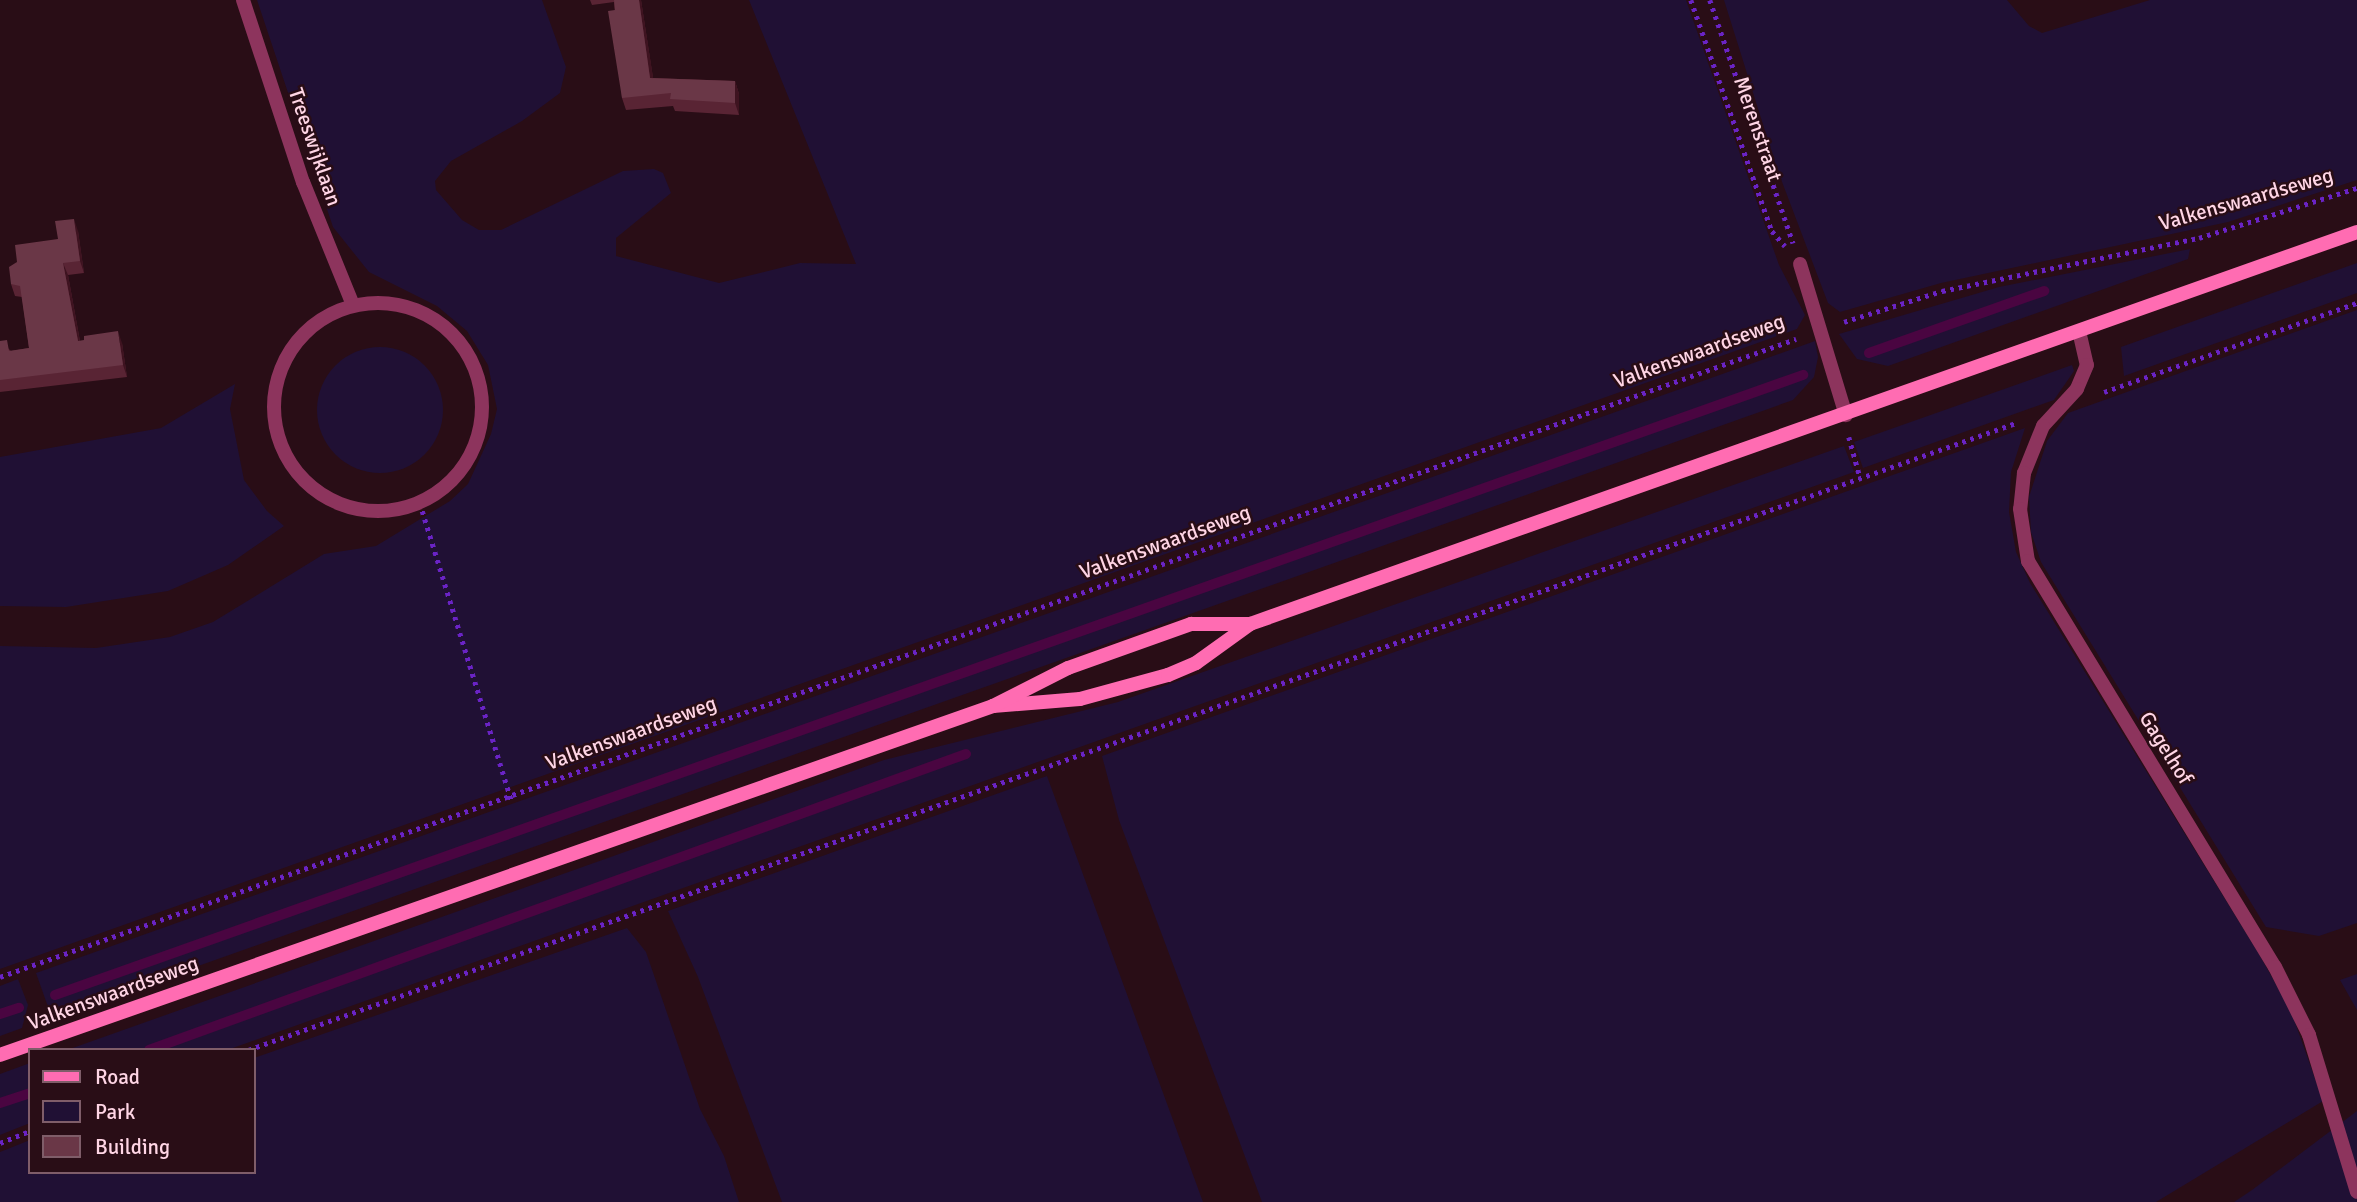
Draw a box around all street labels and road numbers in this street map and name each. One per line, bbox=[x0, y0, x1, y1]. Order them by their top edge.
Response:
street label: Merenstraat bbox=[1728, 73, 1788, 185]
street label: Treeswijklaan bbox=[283, 85, 347, 209]
street label: Valkenswaardseweg bbox=[2156, 162, 2336, 236]
street label: Valkenswaardseweg bbox=[1610, 308, 1788, 394]
street label: Valkenswaardseweg bbox=[1076, 499, 1254, 585]
street label: Valkenswaardseweg bbox=[542, 690, 720, 776]
street label: Gagelhof bbox=[2134, 707, 2198, 789]
street label: Valkenswaardseweg bbox=[24, 950, 202, 1036]

